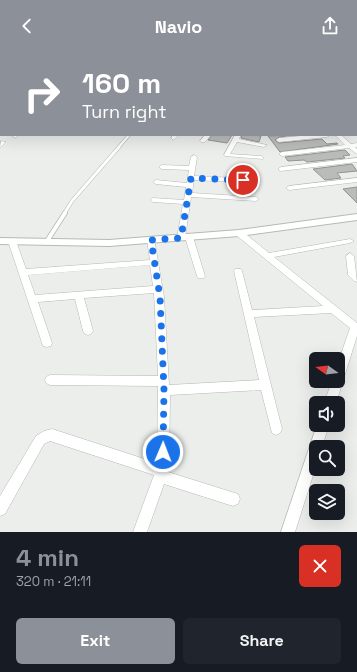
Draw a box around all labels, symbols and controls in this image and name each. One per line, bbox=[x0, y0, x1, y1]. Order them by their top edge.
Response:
icon: back bbox=[16, 15, 38, 37]
text: Navio bbox=[155, 15, 202, 38]
icon: share bbox=[319, 15, 341, 37]
text: 160 m bbox=[82, 65, 161, 101]
icon: right bbox=[16, 68, 68, 120]
text: Turn right bbox=[82, 100, 166, 123]
pin bbox=[226, 163, 260, 197]
icon: arrive bbox=[232, 169, 254, 191]
north arrow bbox=[309, 352, 345, 388]
map controls bbox=[309, 352, 345, 520]
button: sound bbox=[309, 396, 345, 432]
position arrow bbox=[142, 431, 184, 473]
button: search bbox=[309, 440, 345, 476]
button: layers bbox=[309, 484, 345, 520]
text: 4 min bbox=[16, 542, 79, 573]
button: close bbox=[299, 545, 341, 587]
text: 320 m · 21:11 bbox=[16, 573, 91, 590]
button: Exit bbox=[16, 618, 175, 664]
button: Share bbox=[183, 618, 341, 664]

